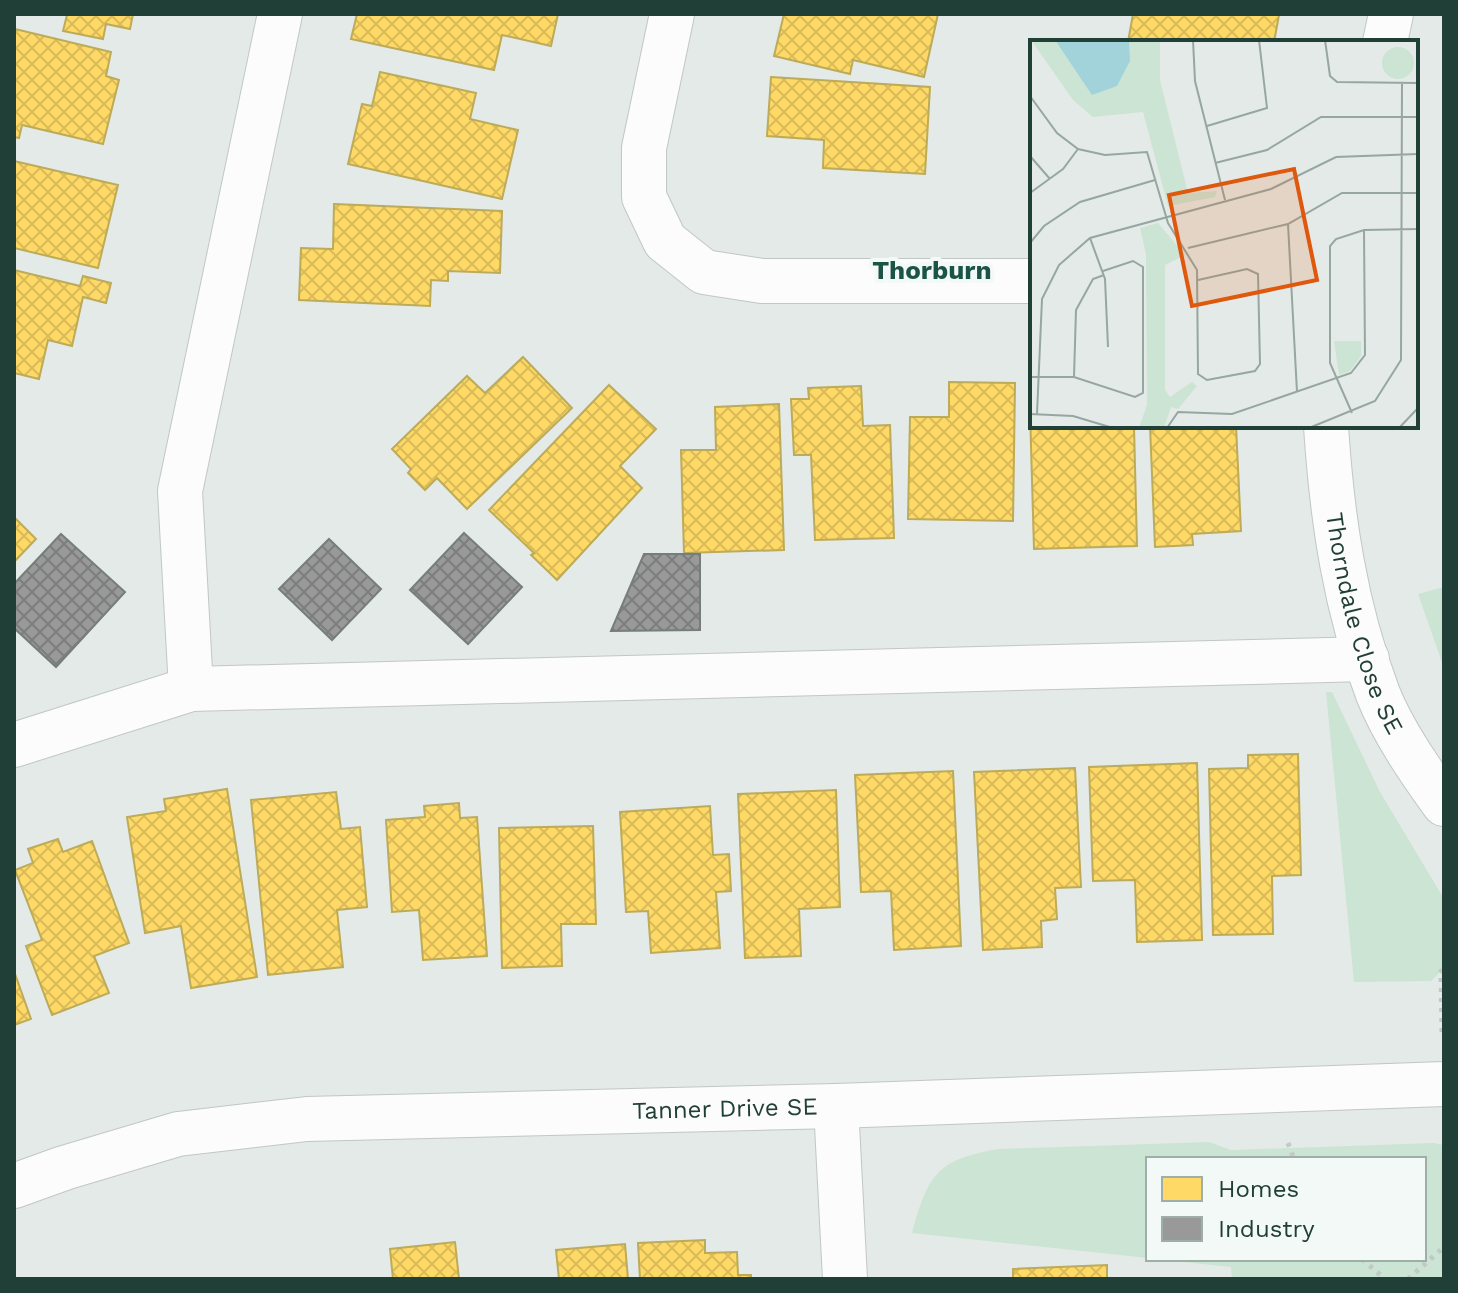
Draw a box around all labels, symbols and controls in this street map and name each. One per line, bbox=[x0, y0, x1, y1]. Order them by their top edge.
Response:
inset map bbox=[1030, 40, 1418, 428]
district label: Thorburn bbox=[872, 255, 992, 285]
street label: Thorndale Close SE bbox=[1320, 511, 1409, 739]
street label: Tanner Drive SE bbox=[632, 1092, 818, 1125]
legend bbox=[1146, 1157, 1426, 1261]
text: Homes bbox=[1218, 1175, 1299, 1203]
text: Industry bbox=[1218, 1215, 1315, 1243]

